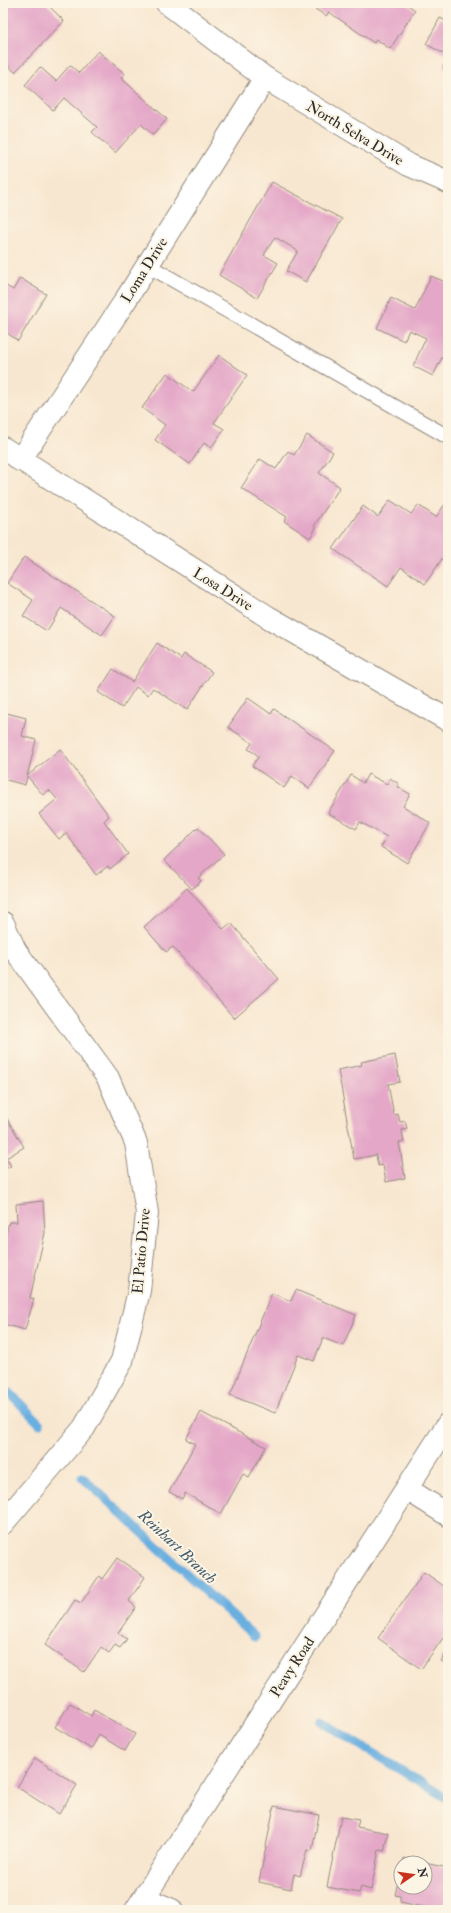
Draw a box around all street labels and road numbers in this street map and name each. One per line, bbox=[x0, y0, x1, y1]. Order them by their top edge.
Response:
street label: North Selva Drive bbox=[303, 97, 407, 170]
street label: Loma Drive bbox=[117, 234, 172, 306]
street label: Losa Drive bbox=[189, 564, 256, 615]
street label: El Patio Drive bbox=[128, 1207, 155, 1295]
street label: Peavy Road bbox=[266, 1633, 319, 1701]

